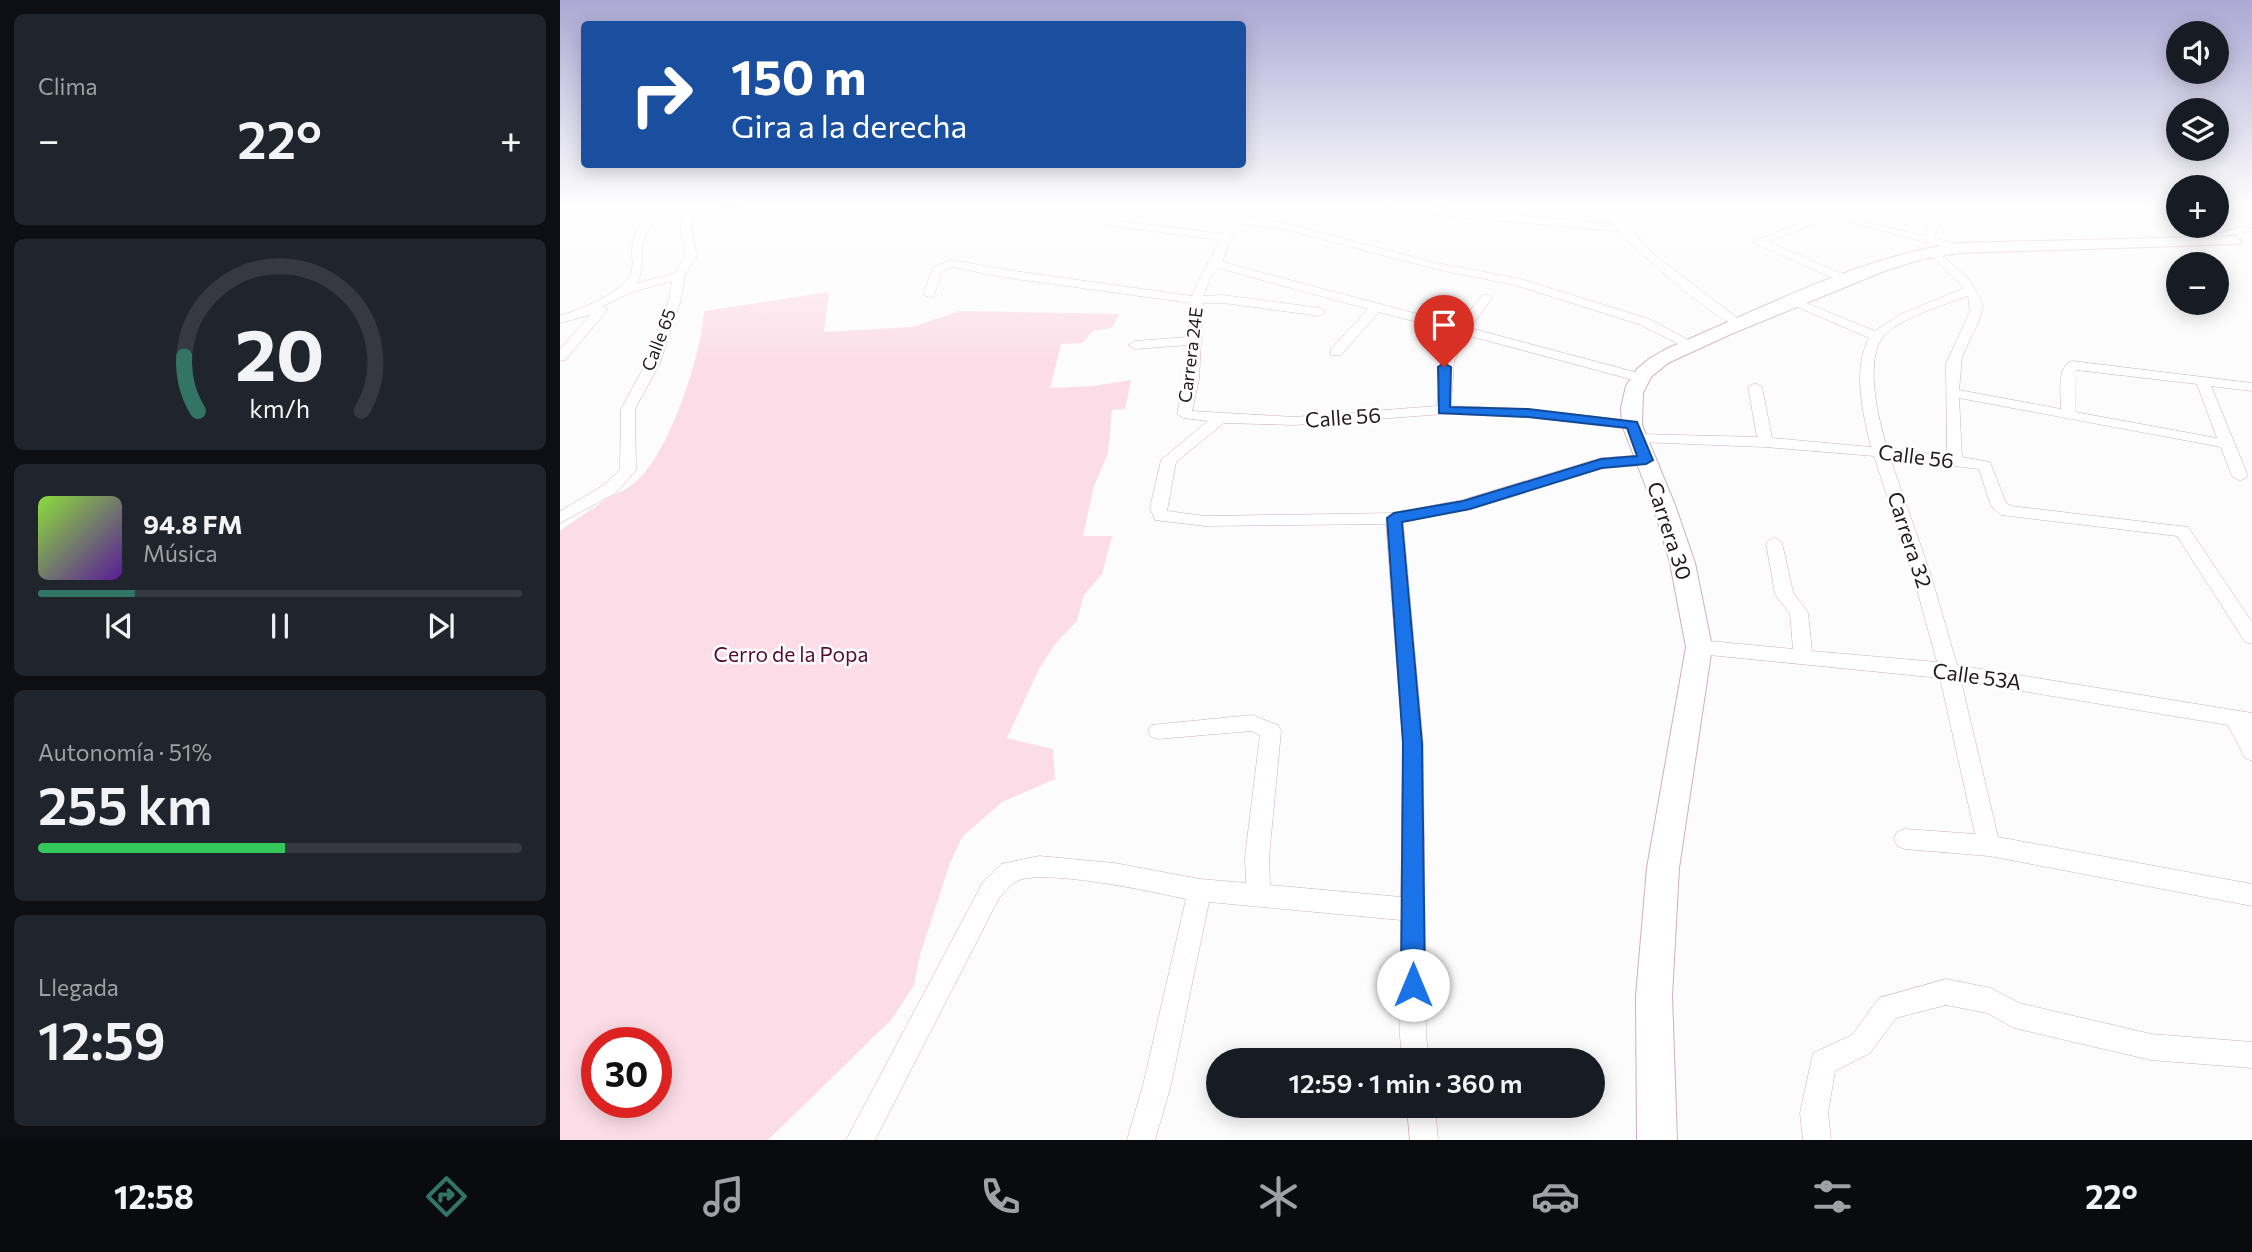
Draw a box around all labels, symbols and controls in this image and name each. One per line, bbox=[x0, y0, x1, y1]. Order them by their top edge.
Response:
map controls bbox=[2166, 21, 2229, 315]
button: sound bbox=[2166, 21, 2229, 84]
text: 150 m bbox=[731, 45, 866, 105]
icon: right bbox=[616, 49, 707, 140]
text: Clima bbox=[38, 72, 98, 100]
button: layers bbox=[2166, 98, 2229, 161]
text: Gira a la derecha bbox=[731, 105, 967, 145]
text: 22° bbox=[237, 106, 322, 170]
text: − bbox=[38, 115, 60, 162]
text: + bbox=[500, 115, 522, 162]
button: + bbox=[2166, 175, 2229, 238]
button: − bbox=[2166, 252, 2229, 315]
pin bbox=[1414, 295, 1474, 367]
street label: Calle 65 bbox=[636, 305, 680, 374]
street label: Carrera 24E bbox=[1173, 306, 1207, 404]
icon: arrive bbox=[1425, 306, 1463, 344]
text: 20 bbox=[235, 307, 325, 396]
text: km/h bbox=[250, 393, 310, 423]
street label: Calle 56 bbox=[1304, 401, 1382, 432]
street label: Calle 56 bbox=[1877, 438, 1955, 473]
street label: Carrera 30 bbox=[1643, 478, 1698, 583]
street label: Carrera 32 bbox=[1883, 488, 1938, 591]
text: 94.8 FM bbox=[143, 508, 243, 539]
text: Música bbox=[143, 539, 218, 567]
icon: previous bbox=[100, 607, 138, 645]
icon: pause bbox=[261, 607, 299, 645]
icon: next bbox=[422, 607, 460, 645]
park label: Cerro de la Popa bbox=[714, 641, 868, 666]
street label: Calle 53A bbox=[1931, 657, 2023, 694]
text: Autonomía · 51% bbox=[38, 738, 212, 766]
text: 255 km bbox=[38, 772, 212, 836]
position arrow bbox=[1376, 948, 1450, 1022]
text: Llegada bbox=[38, 973, 119, 1001]
text: 12:59 bbox=[38, 1007, 166, 1071]
speed limit sign: 30 bbox=[581, 1027, 672, 1118]
text: 12:59 · 1 min · 360 m bbox=[1288, 1067, 1523, 1098]
icon: directions bbox=[422, 1172, 471, 1221]
icon: music bbox=[699, 1172, 748, 1221]
icon: phone bbox=[976, 1172, 1025, 1221]
icon: climate bbox=[1254, 1172, 1303, 1221]
icon: car bbox=[1531, 1172, 1580, 1221]
icon: filters bbox=[1808, 1172, 1857, 1221]
text: 12:58 bbox=[114, 1176, 194, 1216]
text: 22° bbox=[2085, 1176, 2138, 1216]

